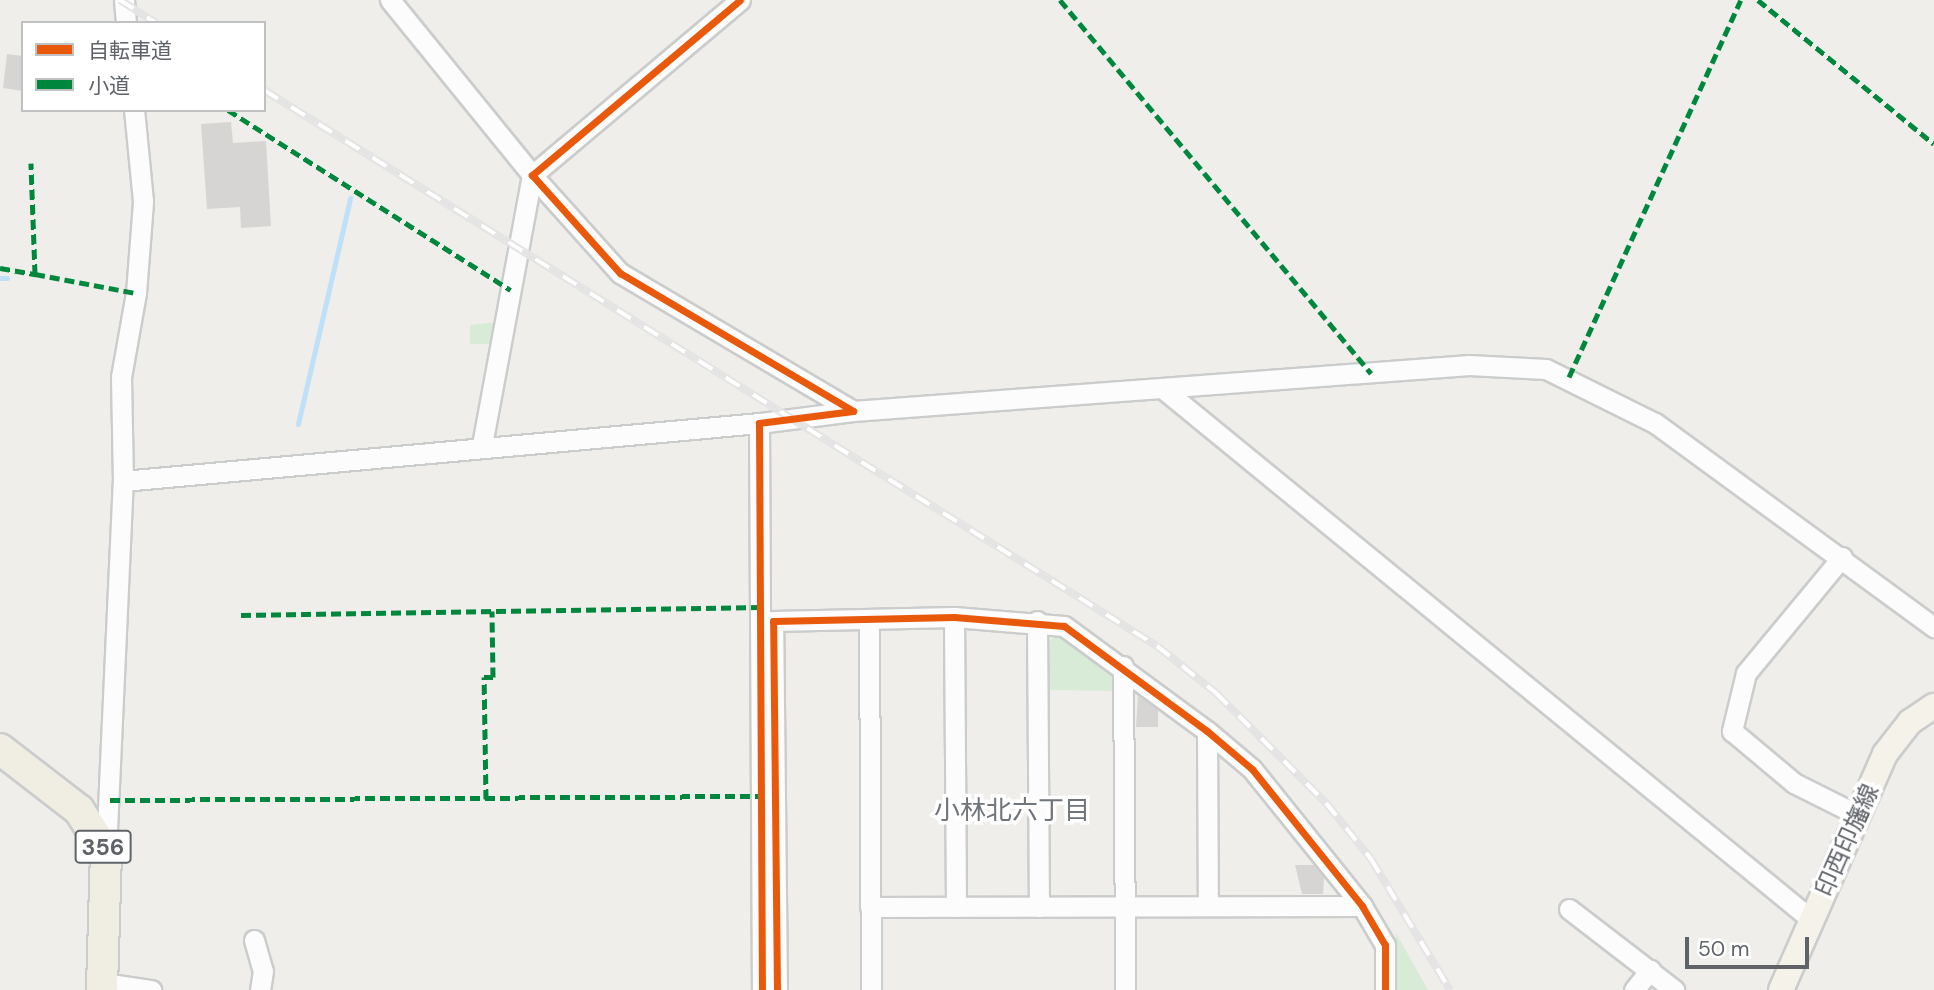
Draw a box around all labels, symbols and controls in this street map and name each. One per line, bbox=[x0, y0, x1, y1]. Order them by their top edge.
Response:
legend bbox=[21, 21, 266, 112]
text: 自転車道 bbox=[88, 37, 172, 65]
text: 小道 bbox=[88, 72, 130, 100]
street label: 印西印旛線 bbox=[1809, 779, 1885, 901]
district label: 小林北六丁目 bbox=[934, 795, 1090, 827]
road number: 356 bbox=[73, 828, 133, 866]
scale bar bbox=[1689, 923, 1813, 967]
text: 50 m bbox=[1698, 935, 1749, 963]

